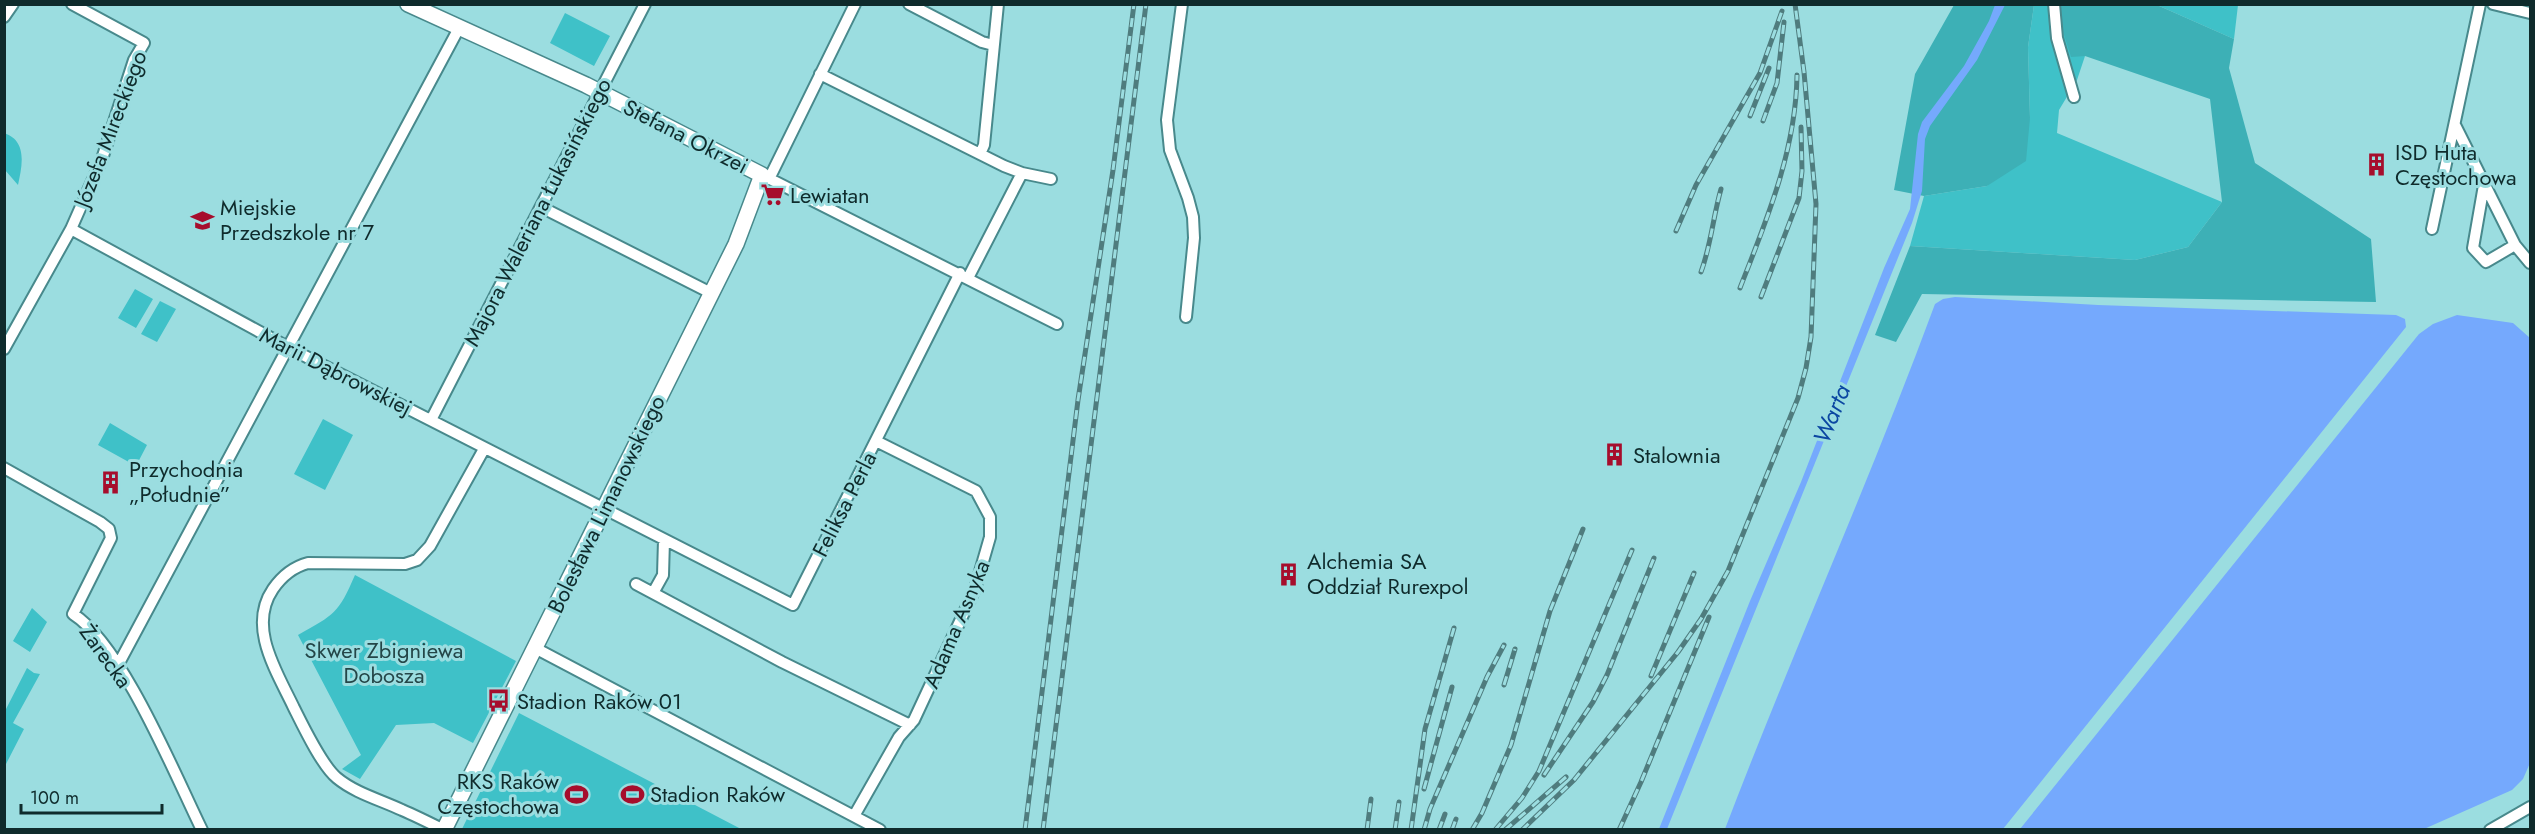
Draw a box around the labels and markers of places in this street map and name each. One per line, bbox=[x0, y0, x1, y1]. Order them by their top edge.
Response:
place label: ISD Huta Częstochowa bbox=[2395, 136, 2517, 193]
building icon: ISD Huta Częstochowa bbox=[2364, 152, 2390, 178]
place label: Lewiatan bbox=[790, 179, 870, 211]
supermarket icon: Lewiatan bbox=[759, 182, 785, 208]
place label: Miejskie Przedszkole nr 7 bbox=[220, 191, 375, 248]
school or university icon: Miejskie Przedszkole nr 7 bbox=[189, 207, 215, 233]
place label: Stalownia bbox=[1633, 439, 1720, 471]
building icon: Stalownia bbox=[1602, 442, 1628, 468]
place label: Przychodnia „Południe” bbox=[129, 453, 243, 510]
building icon: Przychodnia „Południe” bbox=[98, 469, 124, 495]
place label: Alchemia SA Oddział Rurexpol bbox=[1307, 545, 1468, 602]
building icon: Alchemia SA Oddział Rurexpol bbox=[1276, 561, 1302, 587]
place label: Stadion Raków 01 bbox=[517, 685, 682, 717]
bus stop icon: Stadion Raków 01 bbox=[486, 688, 512, 714]
place label: RKS Raków Częstochowa bbox=[437, 765, 559, 822]
place label: Stadion Raków bbox=[650, 778, 785, 810]
sports icon: RKS Raków Częstochowa bbox=[564, 781, 590, 807]
sports icon: Stadion Raków bbox=[619, 781, 645, 807]

